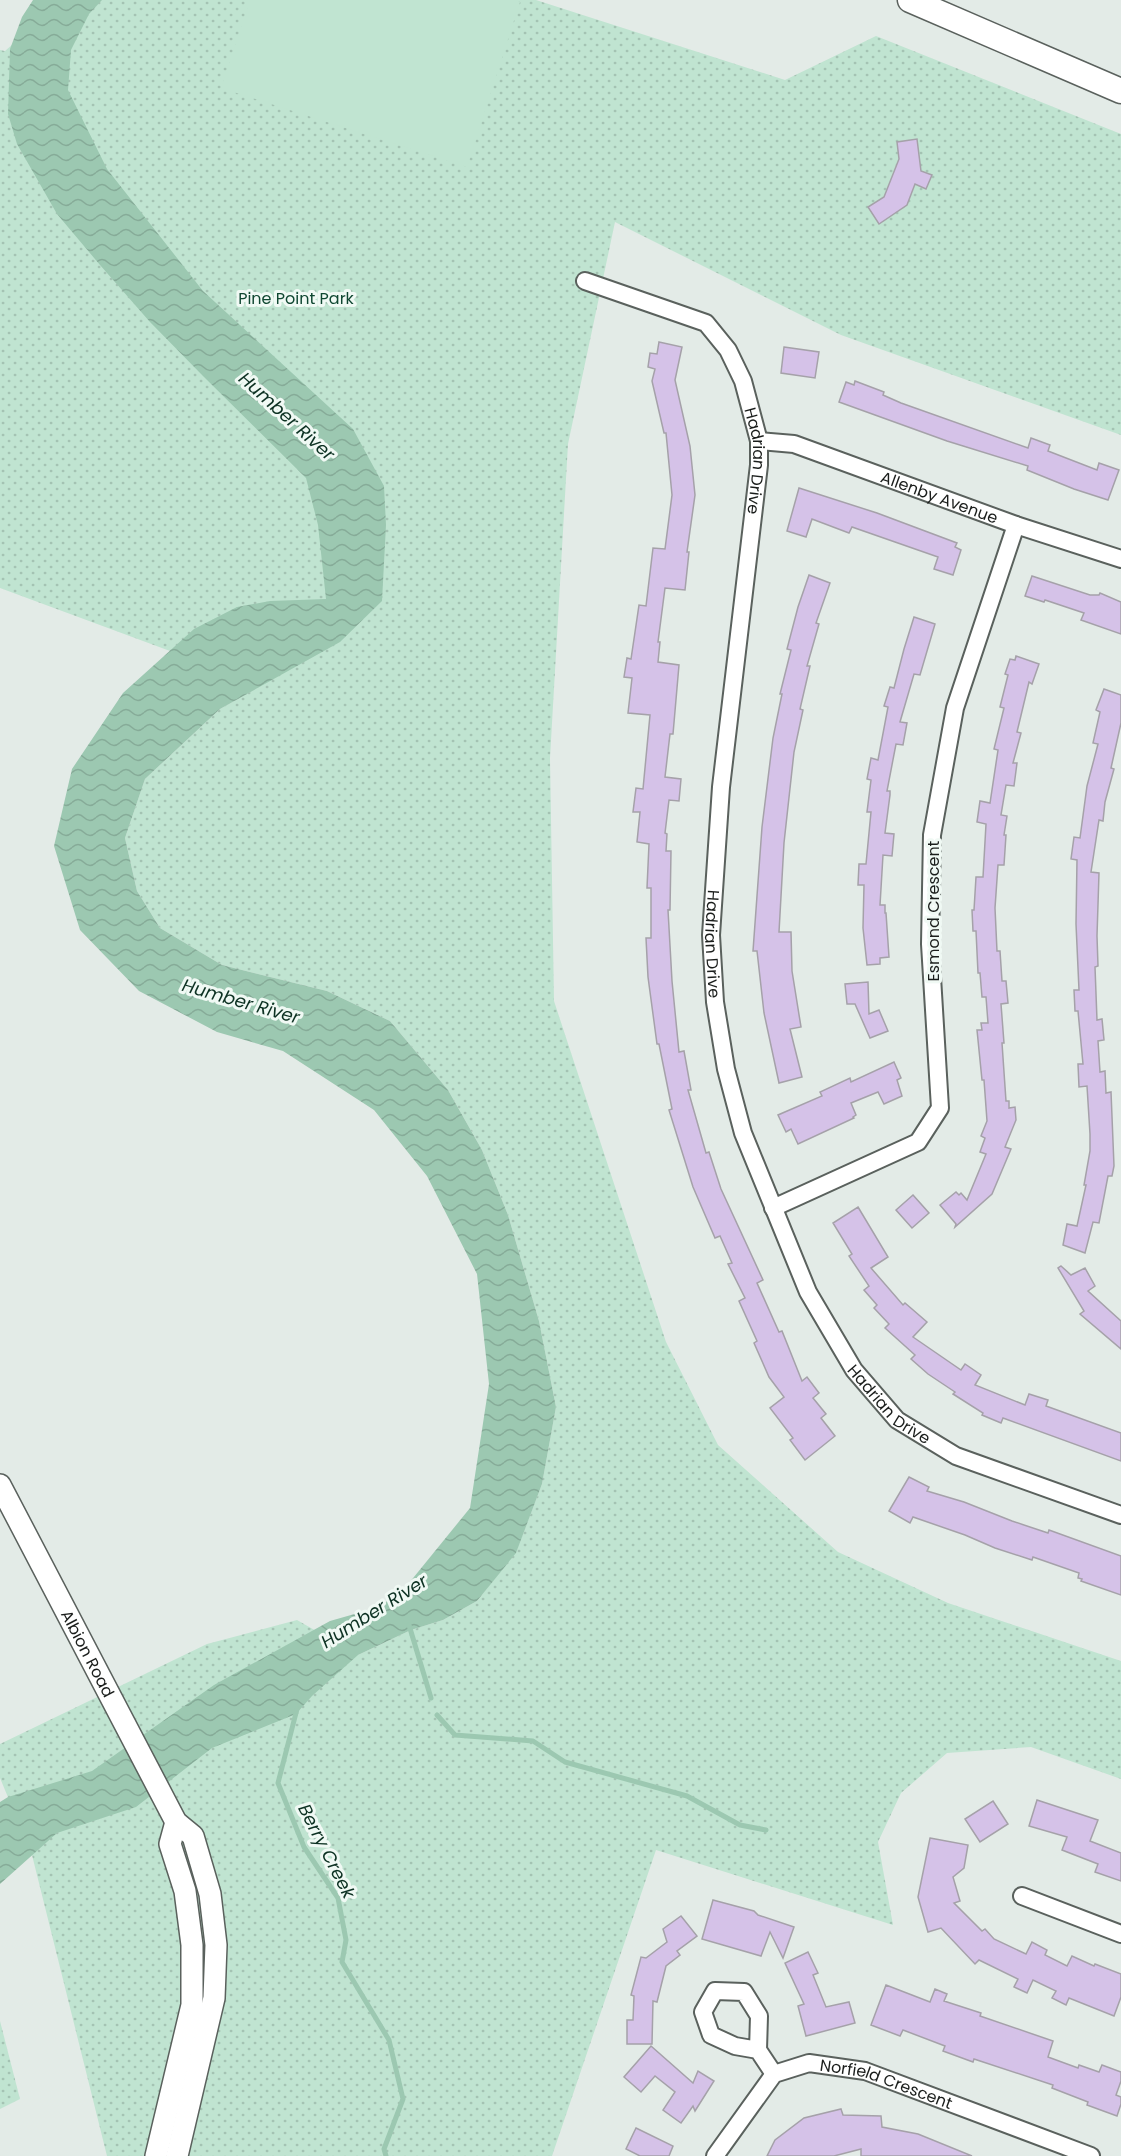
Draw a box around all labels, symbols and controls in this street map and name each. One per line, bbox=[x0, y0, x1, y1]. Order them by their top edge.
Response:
park label: Pine Point Park bbox=[238, 287, 355, 310]
water label: Humber River bbox=[234, 366, 341, 467]
street label: Hadrian Drive bbox=[739, 405, 771, 516]
street label: Allenby Avenue bbox=[878, 465, 1001, 529]
street label: Esmond Crescent bbox=[922, 840, 945, 981]
street label: Hadrian Drive bbox=[699, 889, 726, 999]
water label: Humber River bbox=[179, 972, 304, 1030]
street label: Hadrian Drive bbox=[842, 1359, 935, 1449]
water label: Humber River bbox=[316, 1568, 433, 1654]
street label: Albion Road bbox=[56, 1606, 120, 1701]
water label: Berry Creek bbox=[292, 1799, 362, 1903]
street label: Norfield Crescent bbox=[819, 2053, 956, 2114]

